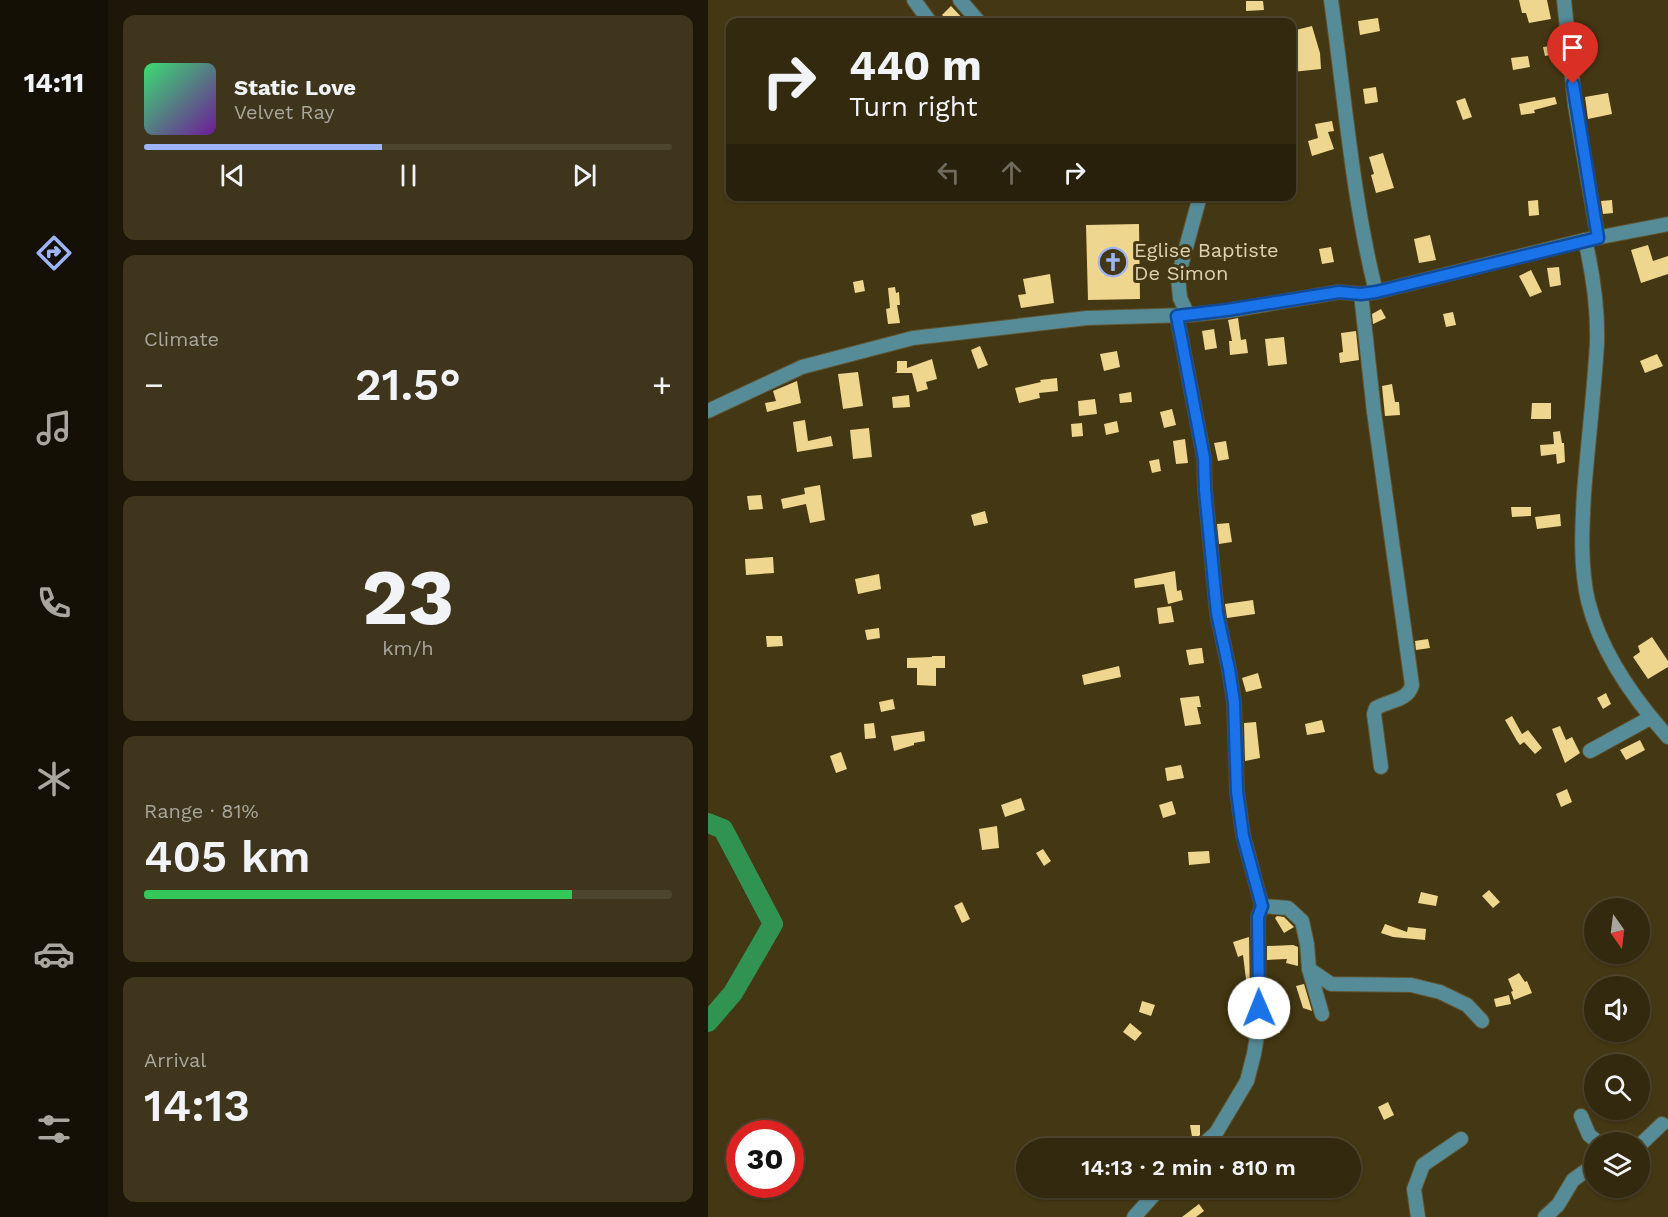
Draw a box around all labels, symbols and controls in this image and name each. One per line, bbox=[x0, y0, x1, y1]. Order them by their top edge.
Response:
pin bbox=[1547, 22, 1598, 84]
icon: arrive bbox=[1556, 31, 1589, 64]
text: 440 m bbox=[849, 41, 982, 90]
icon: right bbox=[750, 42, 828, 120]
text: 14:11 bbox=[24, 67, 84, 99]
text: Static Love bbox=[234, 75, 356, 100]
text: Turn right bbox=[849, 91, 978, 123]
text: Velvet Ray bbox=[234, 100, 335, 124]
icon: left bbox=[932, 156, 965, 189]
icon: ahead bbox=[995, 156, 1028, 189]
icon: right bbox=[1058, 156, 1091, 189]
icon: previous bbox=[216, 159, 249, 192]
icon: pause bbox=[392, 159, 425, 192]
icon: next bbox=[568, 159, 601, 192]
icon: directions bbox=[33, 232, 75, 274]
place label: Eglise Baptiste De Simon bbox=[1134, 238, 1279, 285]
church icon: Eglise Baptiste De Simon bbox=[1097, 246, 1129, 278]
text: Climate bbox=[144, 327, 219, 351]
text: 21.5° bbox=[355, 358, 461, 411]
text: − bbox=[144, 365, 164, 404]
text: + bbox=[652, 365, 672, 404]
icon: music bbox=[33, 407, 75, 449]
text: 23 bbox=[362, 551, 454, 643]
icon: phone bbox=[33, 582, 75, 624]
text: km/h bbox=[382, 636, 434, 660]
icon: climate bbox=[33, 758, 75, 800]
text: Range · 81% bbox=[144, 799, 259, 823]
text: 405 km bbox=[144, 830, 311, 883]
north arrow bbox=[1584, 898, 1650, 964]
map controls bbox=[1584, 898, 1650, 1198]
icon: car bbox=[33, 933, 75, 975]
position arrow bbox=[1227, 976, 1291, 1040]
button: sound bbox=[1584, 976, 1650, 1042]
text: Arrival bbox=[144, 1048, 206, 1072]
button: search bbox=[1584, 1054, 1650, 1120]
text: 14:13 bbox=[144, 1079, 250, 1132]
icon: filters bbox=[33, 1108, 75, 1150]
speed limit sign: 30 bbox=[726, 1120, 804, 1198]
button: layers bbox=[1584, 1132, 1650, 1198]
text: 14:13 · 2 min · 810 m bbox=[1081, 1155, 1296, 1180]

